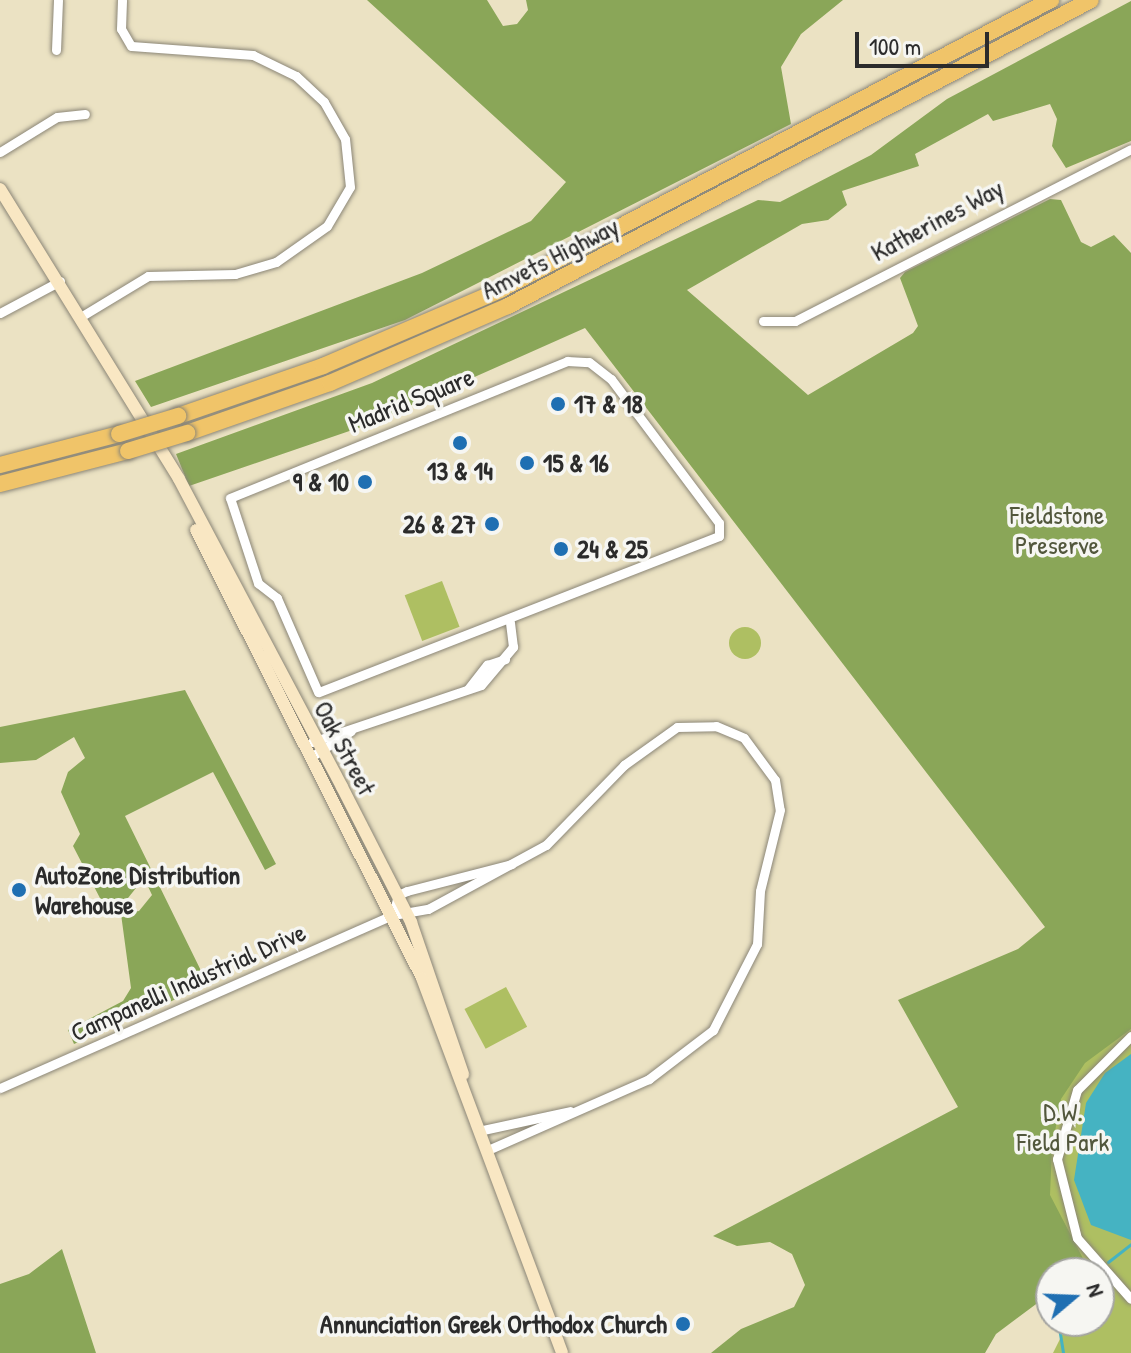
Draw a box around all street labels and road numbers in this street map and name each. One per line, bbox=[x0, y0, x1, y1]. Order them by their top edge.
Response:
street label: Katherines Way bbox=[866, 172, 1008, 268]
street label: Amvets Highway bbox=[476, 210, 624, 306]
street label: Madrid Square bbox=[344, 361, 478, 439]
street label: Oak Street bbox=[307, 696, 383, 800]
street label: Campanelli Industrial Drive bbox=[66, 916, 310, 1048]

